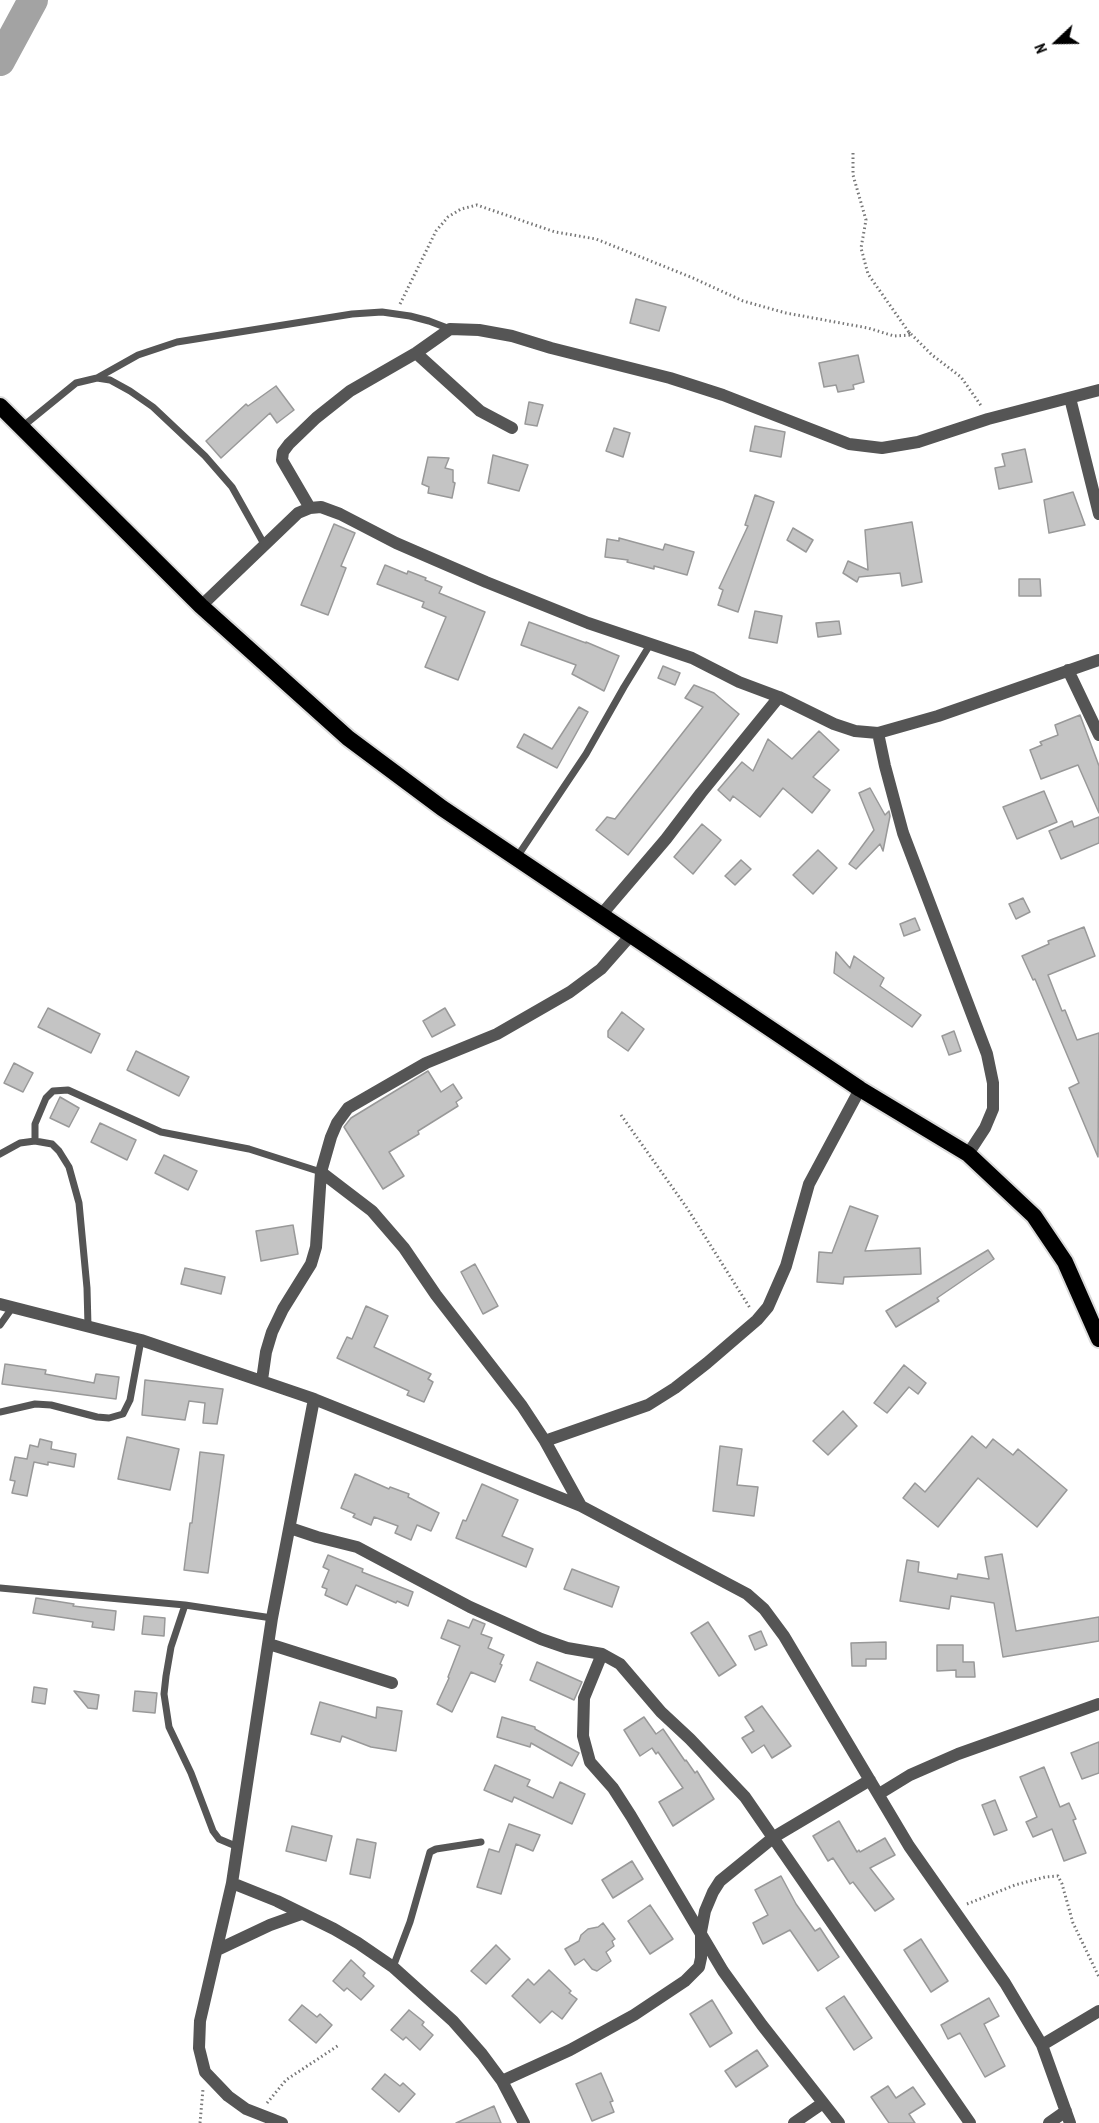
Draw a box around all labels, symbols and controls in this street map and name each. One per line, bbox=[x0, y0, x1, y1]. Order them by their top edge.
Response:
north arrow bbox=[1027, 12, 1087, 72]
text: N bbox=[1029, 41, 1051, 57]

